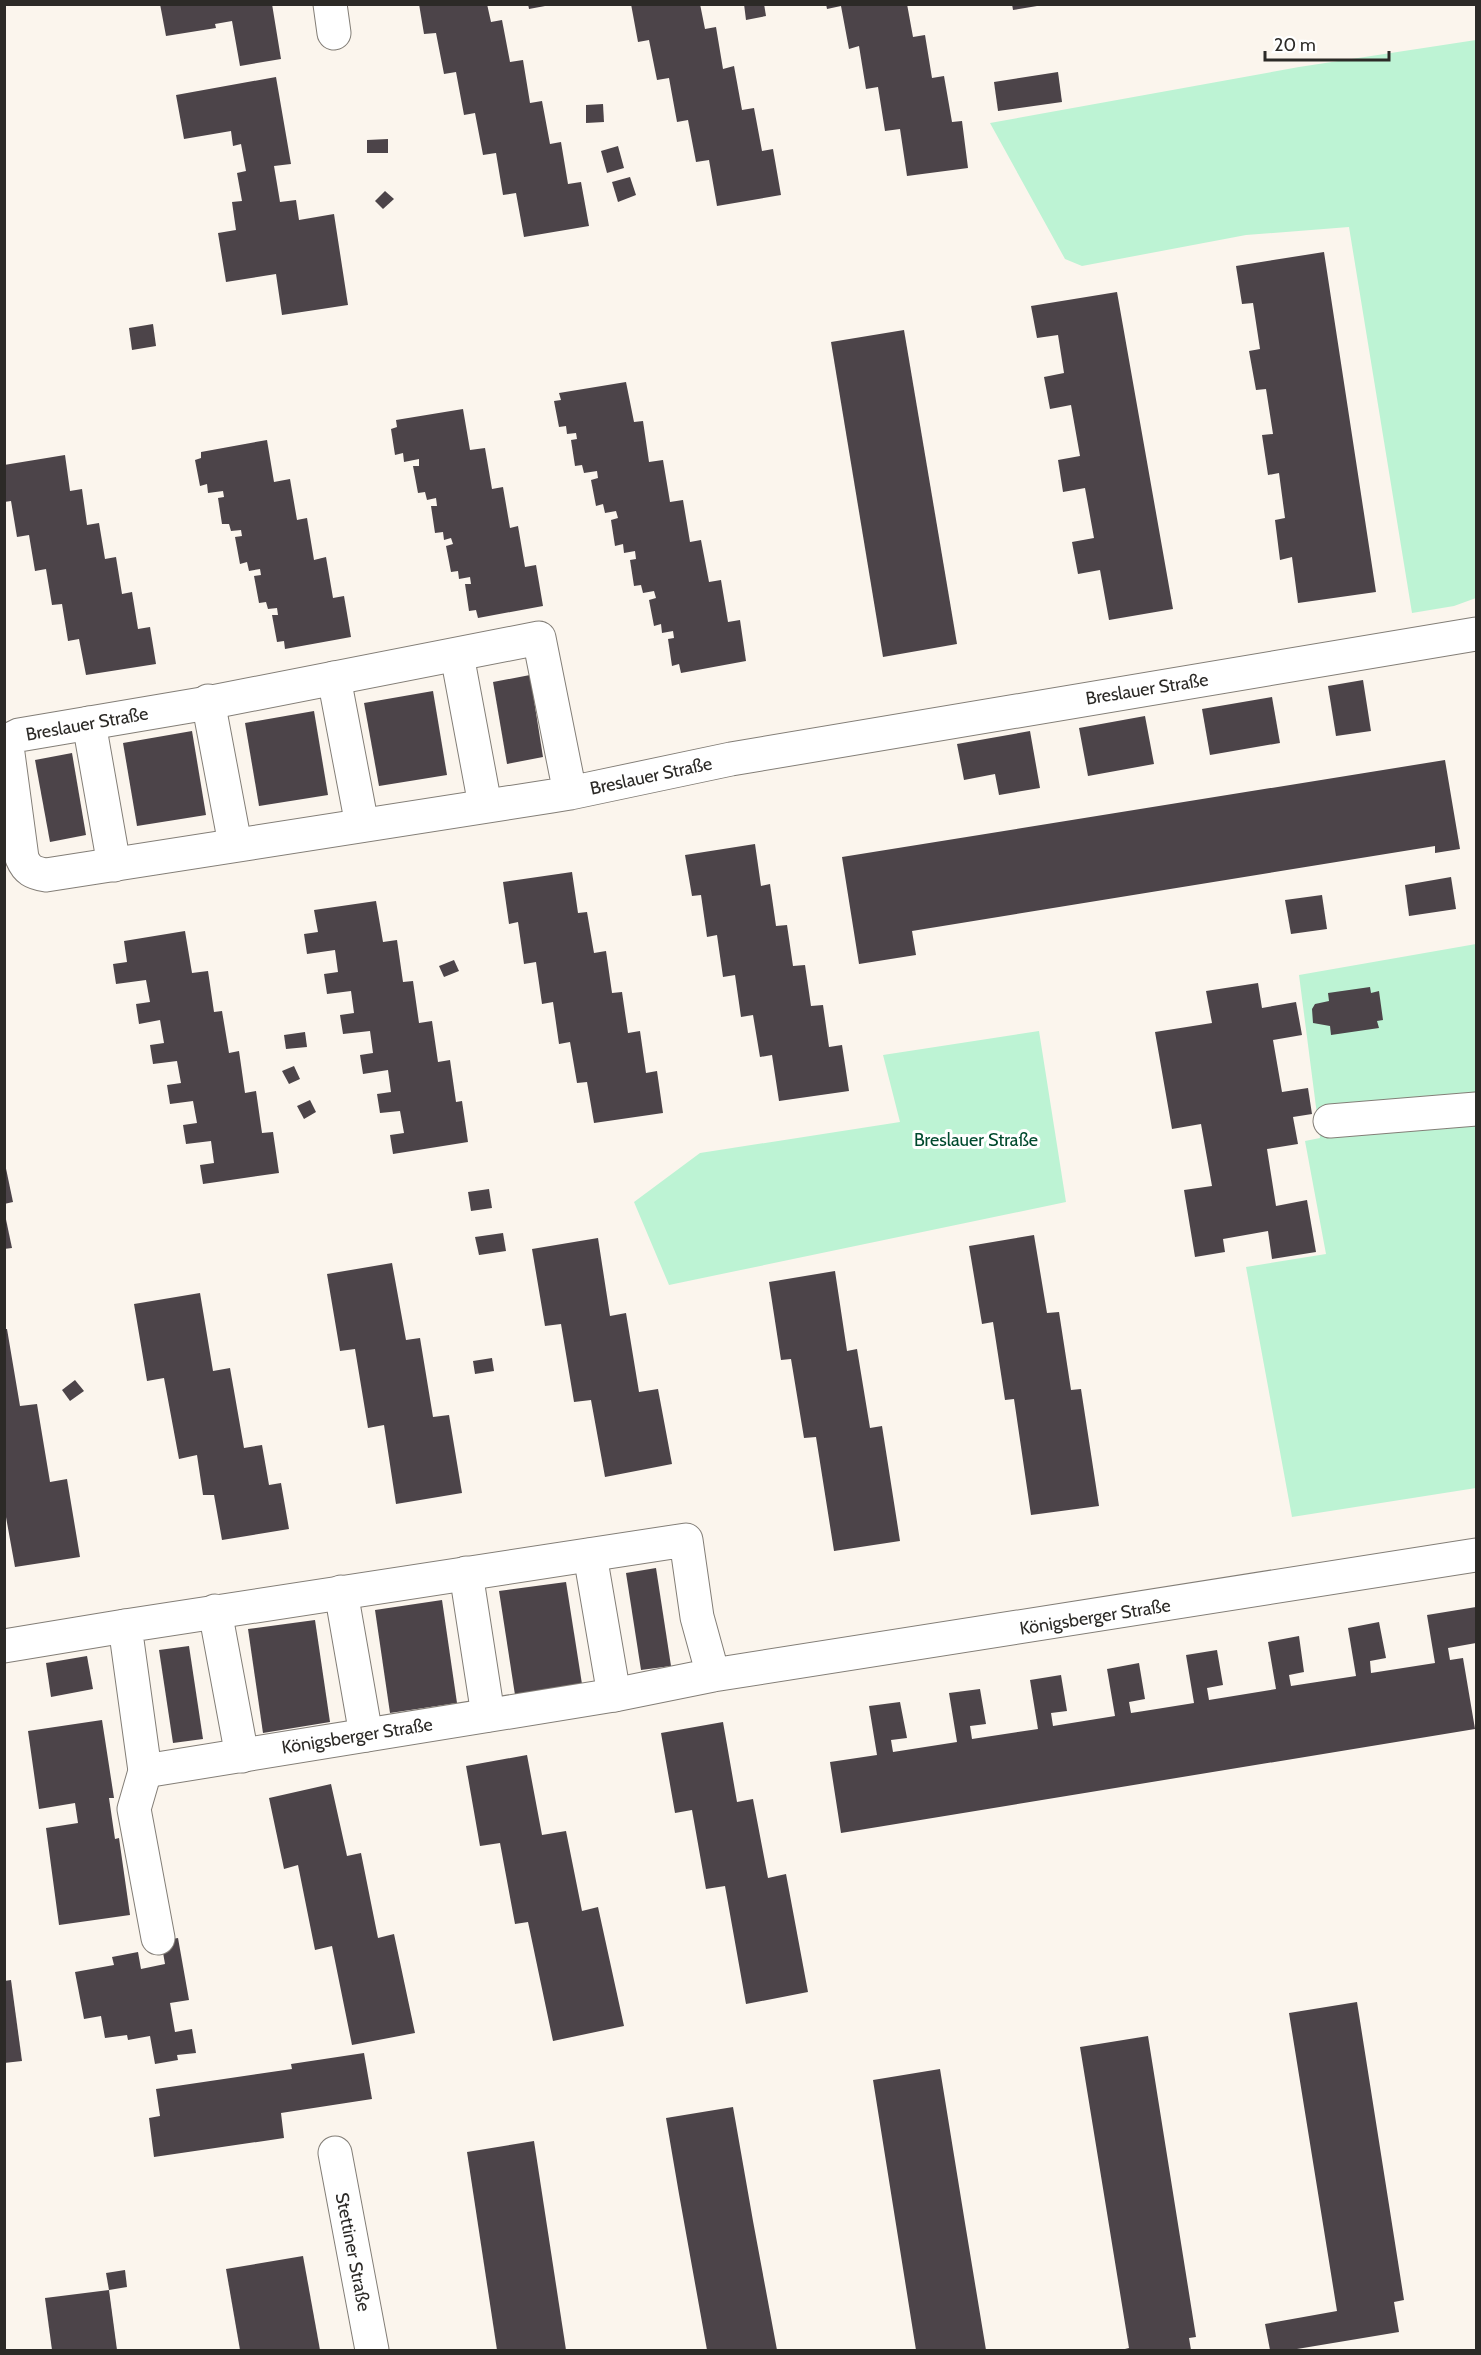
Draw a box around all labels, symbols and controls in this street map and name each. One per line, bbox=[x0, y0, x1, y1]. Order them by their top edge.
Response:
scale bar bbox=[1265, 24, 1390, 62]
text: 20 m bbox=[1274, 34, 1316, 56]
street label: Breslauer Straße bbox=[1084, 668, 1210, 710]
street label: Breslauer Straße bbox=[24, 702, 150, 746]
street label: Breslauer Straße bbox=[588, 752, 714, 800]
park label: Breslauer Straße bbox=[914, 1129, 1038, 1151]
street label: Königsberger Straße bbox=[1018, 1594, 1172, 1640]
street label: Königsberger Straße bbox=[280, 1713, 434, 1759]
street label: Stettiner Straße bbox=[331, 2191, 375, 2313]

